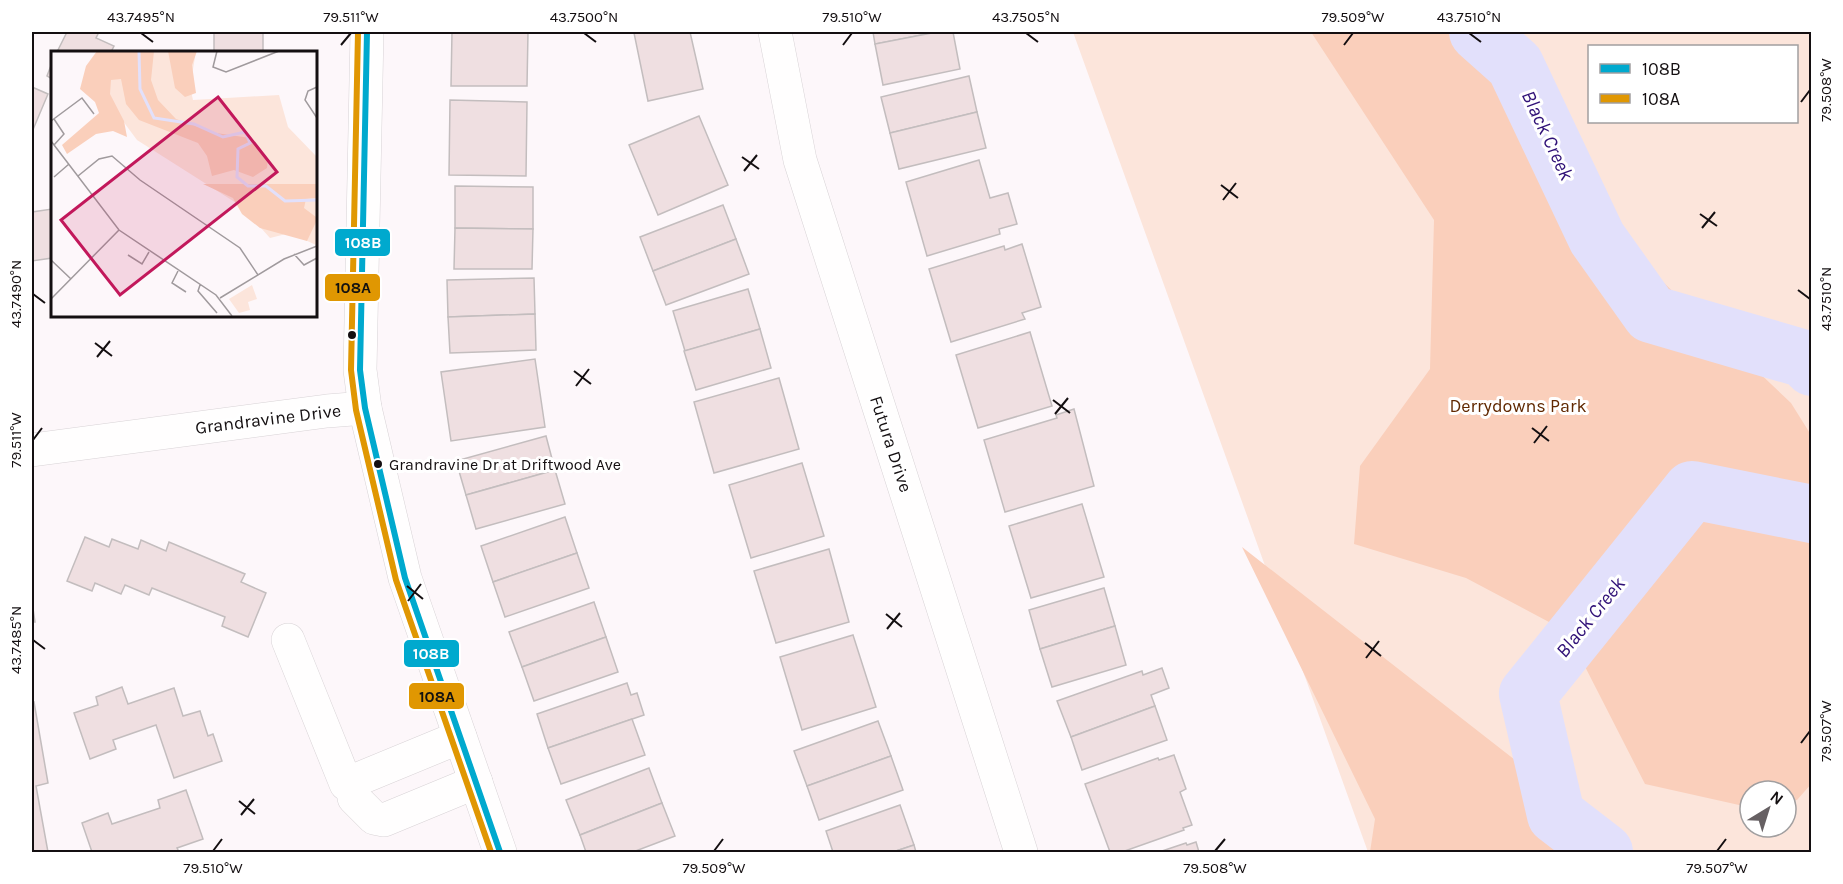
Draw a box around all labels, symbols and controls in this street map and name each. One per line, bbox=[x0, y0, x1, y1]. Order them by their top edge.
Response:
text: 43.7495°N bbox=[107, 8, 175, 26]
text: 79.511°W bbox=[323, 8, 379, 26]
text: 43.7500°N bbox=[550, 8, 618, 26]
text: 79.510°W bbox=[822, 8, 882, 26]
text: 43.7505°N bbox=[992, 8, 1060, 26]
text: 79.509°W bbox=[1321, 8, 1385, 26]
text: 43.7510°N bbox=[1437, 8, 1501, 26]
legend bbox=[1588, 45, 1798, 123]
inset map bbox=[51, 51, 316, 316]
text: 108B bbox=[1642, 58, 1681, 80]
text: 79.508°W bbox=[1817, 58, 1835, 122]
water label: Black Creek bbox=[1517, 87, 1579, 185]
text: 108A bbox=[1642, 88, 1680, 110]
line badge: 108B bbox=[334, 228, 391, 257]
text: 108B bbox=[345, 233, 381, 252]
text: 43.7490°N bbox=[7, 260, 25, 328]
text: 43.7510°N bbox=[1817, 267, 1835, 331]
line badge: 108A bbox=[324, 273, 381, 302]
text: 108A bbox=[335, 278, 371, 297]
unlabelled marker bbox=[346, 329, 358, 341]
street label: Futura Drive bbox=[865, 393, 917, 495]
park label: Derrydowns Park bbox=[1449, 395, 1587, 417]
street label: Grandravine Drive bbox=[194, 399, 342, 439]
text: 79.511°W bbox=[7, 412, 25, 468]
place label: Grandravine Dr at Driftwood Ave bbox=[389, 455, 621, 474]
marker: Grandravine Dr at Driftwood Ave bbox=[372, 458, 384, 470]
water label: Black Creek bbox=[1551, 572, 1630, 662]
text: 43.7485°N bbox=[7, 606, 25, 674]
line badge: 108B bbox=[403, 639, 460, 668]
text: 108B bbox=[413, 644, 449, 663]
line badge: 108A bbox=[408, 682, 465, 710]
text: 108A bbox=[419, 687, 455, 706]
text: 79.507°W bbox=[1817, 700, 1835, 762]
north arrow bbox=[1738, 779, 1798, 839]
text: N bbox=[1767, 787, 1787, 809]
text: 79.510°W bbox=[183, 859, 243, 877]
text: 79.509°W bbox=[682, 859, 746, 877]
text: 79.508°W bbox=[1183, 859, 1247, 877]
text: 79.507°W bbox=[1686, 859, 1748, 877]

